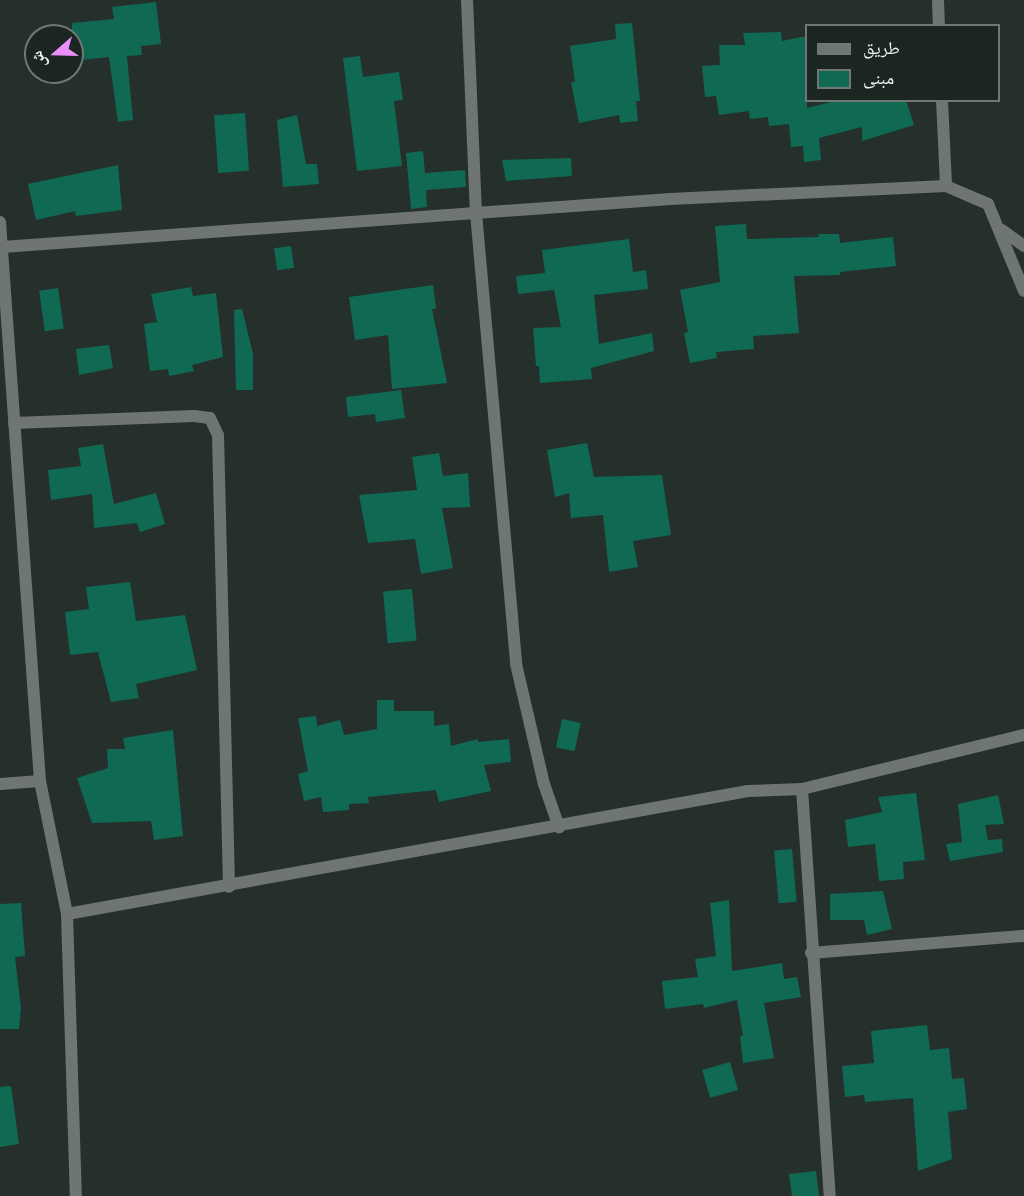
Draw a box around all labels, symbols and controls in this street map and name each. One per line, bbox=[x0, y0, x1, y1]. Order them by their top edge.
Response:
north arrow bbox=[24, 24, 84, 84]
legend bbox=[805, 24, 1000, 102]
text: طريق bbox=[863, 35, 900, 60]
text: ش bbox=[25, 48, 52, 72]
text: مبنى bbox=[863, 65, 894, 90]

